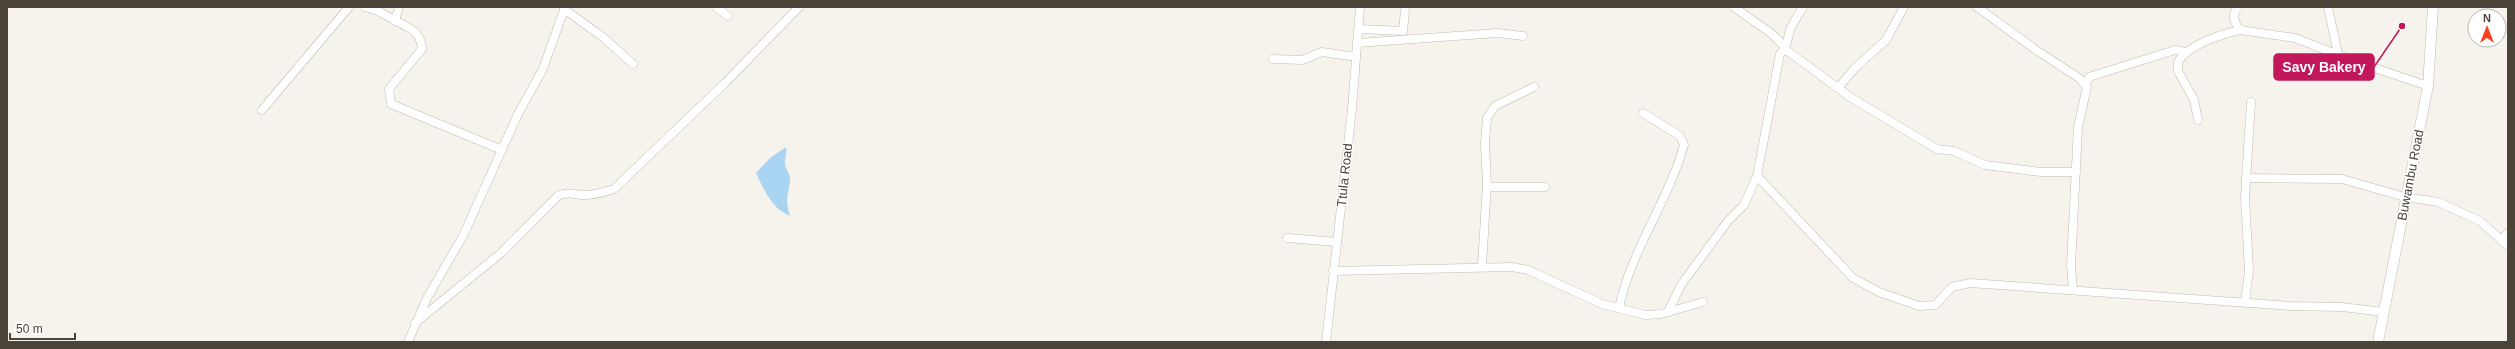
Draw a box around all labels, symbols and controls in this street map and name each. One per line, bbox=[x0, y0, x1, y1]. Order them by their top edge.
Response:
north arrow bbox=[2467, 8, 2507, 48]
text: N bbox=[2483, 12, 2491, 24]
callout: Savy Bakery bbox=[2274, 54, 2374, 80]
text: Savy Bakery bbox=[2282, 59, 2366, 75]
street label: Buwambu Road bbox=[2394, 128, 2427, 222]
street label: Ttula Road bbox=[1334, 143, 1355, 207]
scale bar bbox=[10, 315, 75, 341]
text: 50 m bbox=[16, 322, 43, 336]

